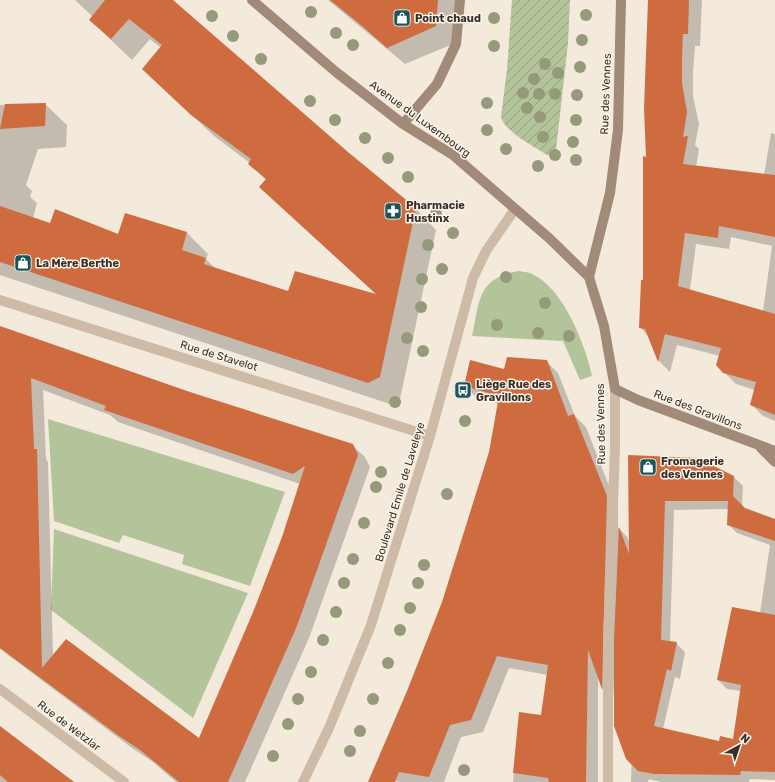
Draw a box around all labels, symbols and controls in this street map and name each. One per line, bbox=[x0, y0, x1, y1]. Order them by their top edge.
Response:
shop icon: Point chaud bbox=[392, 8, 412, 28]
place label: Point chaud bbox=[415, 12, 481, 25]
street label: Rue des Vennes bbox=[598, 53, 614, 135]
street label: Avenue du Luxembourg bbox=[367, 78, 473, 160]
place label: Pharmacie Hustinx bbox=[406, 199, 465, 225]
pharmacy icon: Pharmacie Hustinx bbox=[383, 201, 403, 221]
shop icon: La Mère Berthe bbox=[13, 253, 33, 273]
place label: La Mère Berthe bbox=[36, 257, 119, 270]
street label: Rue de Stavelot bbox=[179, 338, 260, 374]
place label: Liège Rue des Gravillons bbox=[476, 378, 551, 404]
bus stop icon: Liège Rue des Gravillons bbox=[453, 380, 473, 400]
street label: Rue des Vennes bbox=[594, 383, 608, 465]
street label: Rue des Gravillons bbox=[652, 387, 745, 433]
street label: Boulevard Emile de Laveleye bbox=[373, 421, 427, 563]
place label: Fromagerie des Vennes bbox=[661, 455, 725, 481]
shop icon: Fromagerie des Vennes bbox=[638, 457, 658, 477]
street label: Rue de Wetzlar bbox=[35, 698, 104, 754]
north arrow bbox=[719, 726, 759, 766]
text: N bbox=[738, 731, 752, 746]

